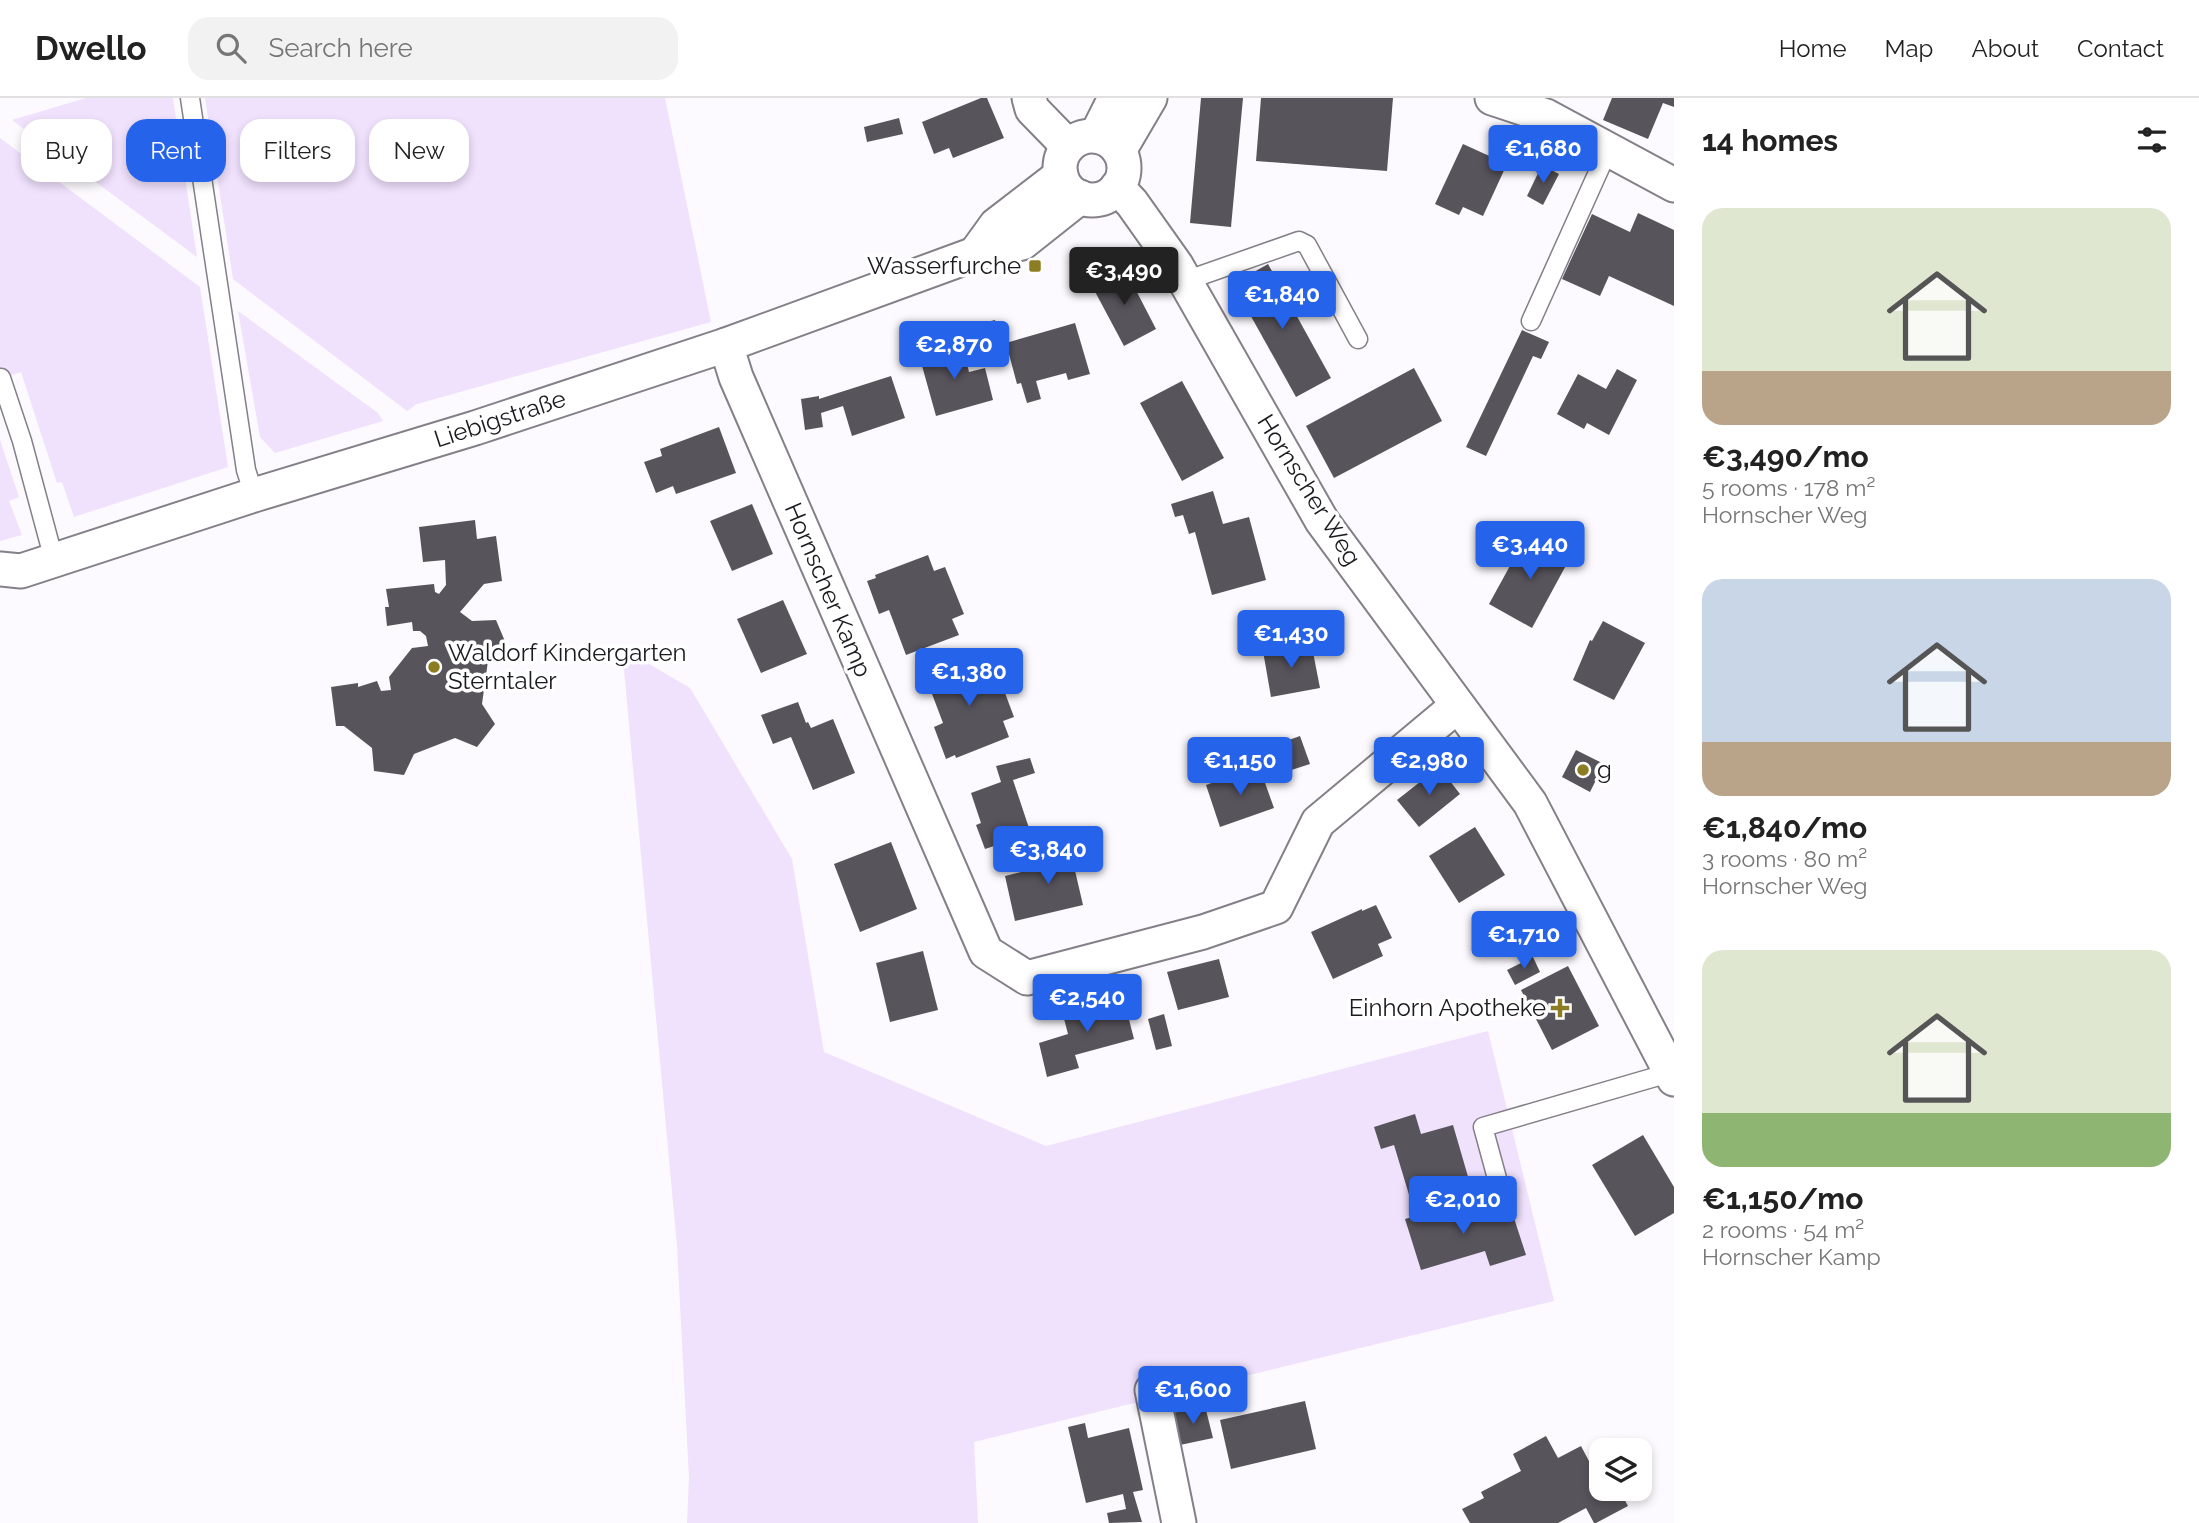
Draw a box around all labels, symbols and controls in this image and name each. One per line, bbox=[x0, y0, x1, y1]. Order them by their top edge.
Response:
search box bbox=[188, 17, 678, 80]
text: Dwello bbox=[35, 29, 146, 68]
icon: search bbox=[212, 29, 250, 67]
text: Search here bbox=[268, 33, 413, 63]
text: Home bbox=[1779, 34, 1847, 63]
text: Map bbox=[1885, 34, 1933, 63]
text: About bbox=[1971, 34, 2039, 63]
text: Contact bbox=[2077, 34, 2164, 63]
chip: Buy bbox=[21, 119, 112, 182]
chip: Rent bbox=[126, 119, 226, 182]
chip: Filters bbox=[240, 119, 355, 182]
chip: New bbox=[369, 119, 469, 182]
icon: filters bbox=[2133, 121, 2171, 159]
text: 14 homes bbox=[1702, 123, 1838, 158]
pin: €1,680 bbox=[1486, 126, 1600, 185]
text: €1,680 bbox=[1504, 134, 1582, 161]
pin: €3,490 bbox=[1067, 248, 1181, 307]
place label: Wasserfurche bbox=[867, 251, 1021, 280]
icon: home bbox=[1874, 253, 2000, 379]
text: €3,490 bbox=[1085, 256, 1163, 283]
marker: Wasserfurche bbox=[1027, 258, 1043, 274]
pin: €1,840 bbox=[1225, 272, 1339, 331]
text: €1,840 bbox=[1244, 280, 1320, 307]
pin: €2,870 bbox=[897, 322, 1011, 381]
text: €2,870 bbox=[915, 330, 993, 357]
street label: Liebigstraße bbox=[430, 384, 569, 453]
street label: Hornscher Weg bbox=[1251, 409, 1367, 571]
text: €3,490/mo bbox=[1702, 439, 1869, 474]
text: 5 rooms · 178 m² bbox=[1702, 474, 1875, 501]
street label: Hornscher Kamp bbox=[779, 498, 878, 681]
text: Hornscher Weg bbox=[1702, 501, 1867, 528]
pin: €3,440 bbox=[1473, 522, 1587, 581]
text: €3,440 bbox=[1492, 530, 1568, 557]
pin: €1,430 bbox=[1234, 610, 1348, 670]
text: €1,430 bbox=[1253, 619, 1329, 646]
icon: home bbox=[1874, 624, 2000, 750]
place label: Waldorf Kindergarten Sterntaler bbox=[448, 638, 687, 695]
pin: €1,380 bbox=[912, 648, 1026, 708]
text: €1,380 bbox=[931, 657, 1007, 684]
marker: Waldorf Kindergarten Sterntaler bbox=[426, 659, 442, 675]
pin: €1,150 bbox=[1183, 738, 1297, 797]
pin: €2,980 bbox=[1372, 738, 1486, 797]
text: €1,150 bbox=[1203, 746, 1277, 773]
text: €2,980 bbox=[1390, 746, 1468, 773]
place label: g bbox=[1597, 755, 1612, 784]
marker: g bbox=[1575, 762, 1591, 778]
text: €1,840/mo bbox=[1702, 810, 1867, 845]
pin: €3,840 bbox=[991, 826, 1105, 886]
text: €3,840 bbox=[1009, 835, 1087, 862]
text: 3 rooms · 80 m² bbox=[1702, 845, 1867, 872]
text: Hornscher Weg bbox=[1702, 872, 1867, 899]
pin: €1,710 bbox=[1467, 912, 1581, 971]
text: €1,710 bbox=[1488, 920, 1560, 947]
pin: €2,540 bbox=[1030, 974, 1144, 1034]
text: €2,540 bbox=[1049, 983, 1125, 1010]
place label: Einhorn Apotheke bbox=[1349, 993, 1546, 1022]
icon: home bbox=[1874, 995, 2000, 1121]
marker: Einhorn Apotheke bbox=[1552, 1000, 1568, 1016]
pin: €2,010 bbox=[1406, 1176, 1520, 1236]
text: €1,150/mo bbox=[1702, 1181, 1863, 1216]
text: €2,010 bbox=[1425, 1185, 1501, 1212]
text: 2 rooms · 54 m² bbox=[1702, 1216, 1864, 1243]
text: Hornscher Kamp bbox=[1702, 1243, 1881, 1270]
pin: €1,600 bbox=[1136, 1366, 1250, 1426]
text: €1,600 bbox=[1154, 1375, 1232, 1402]
map controls bbox=[1589, 1438, 1652, 1501]
button: layers bbox=[1589, 1438, 1652, 1501]

